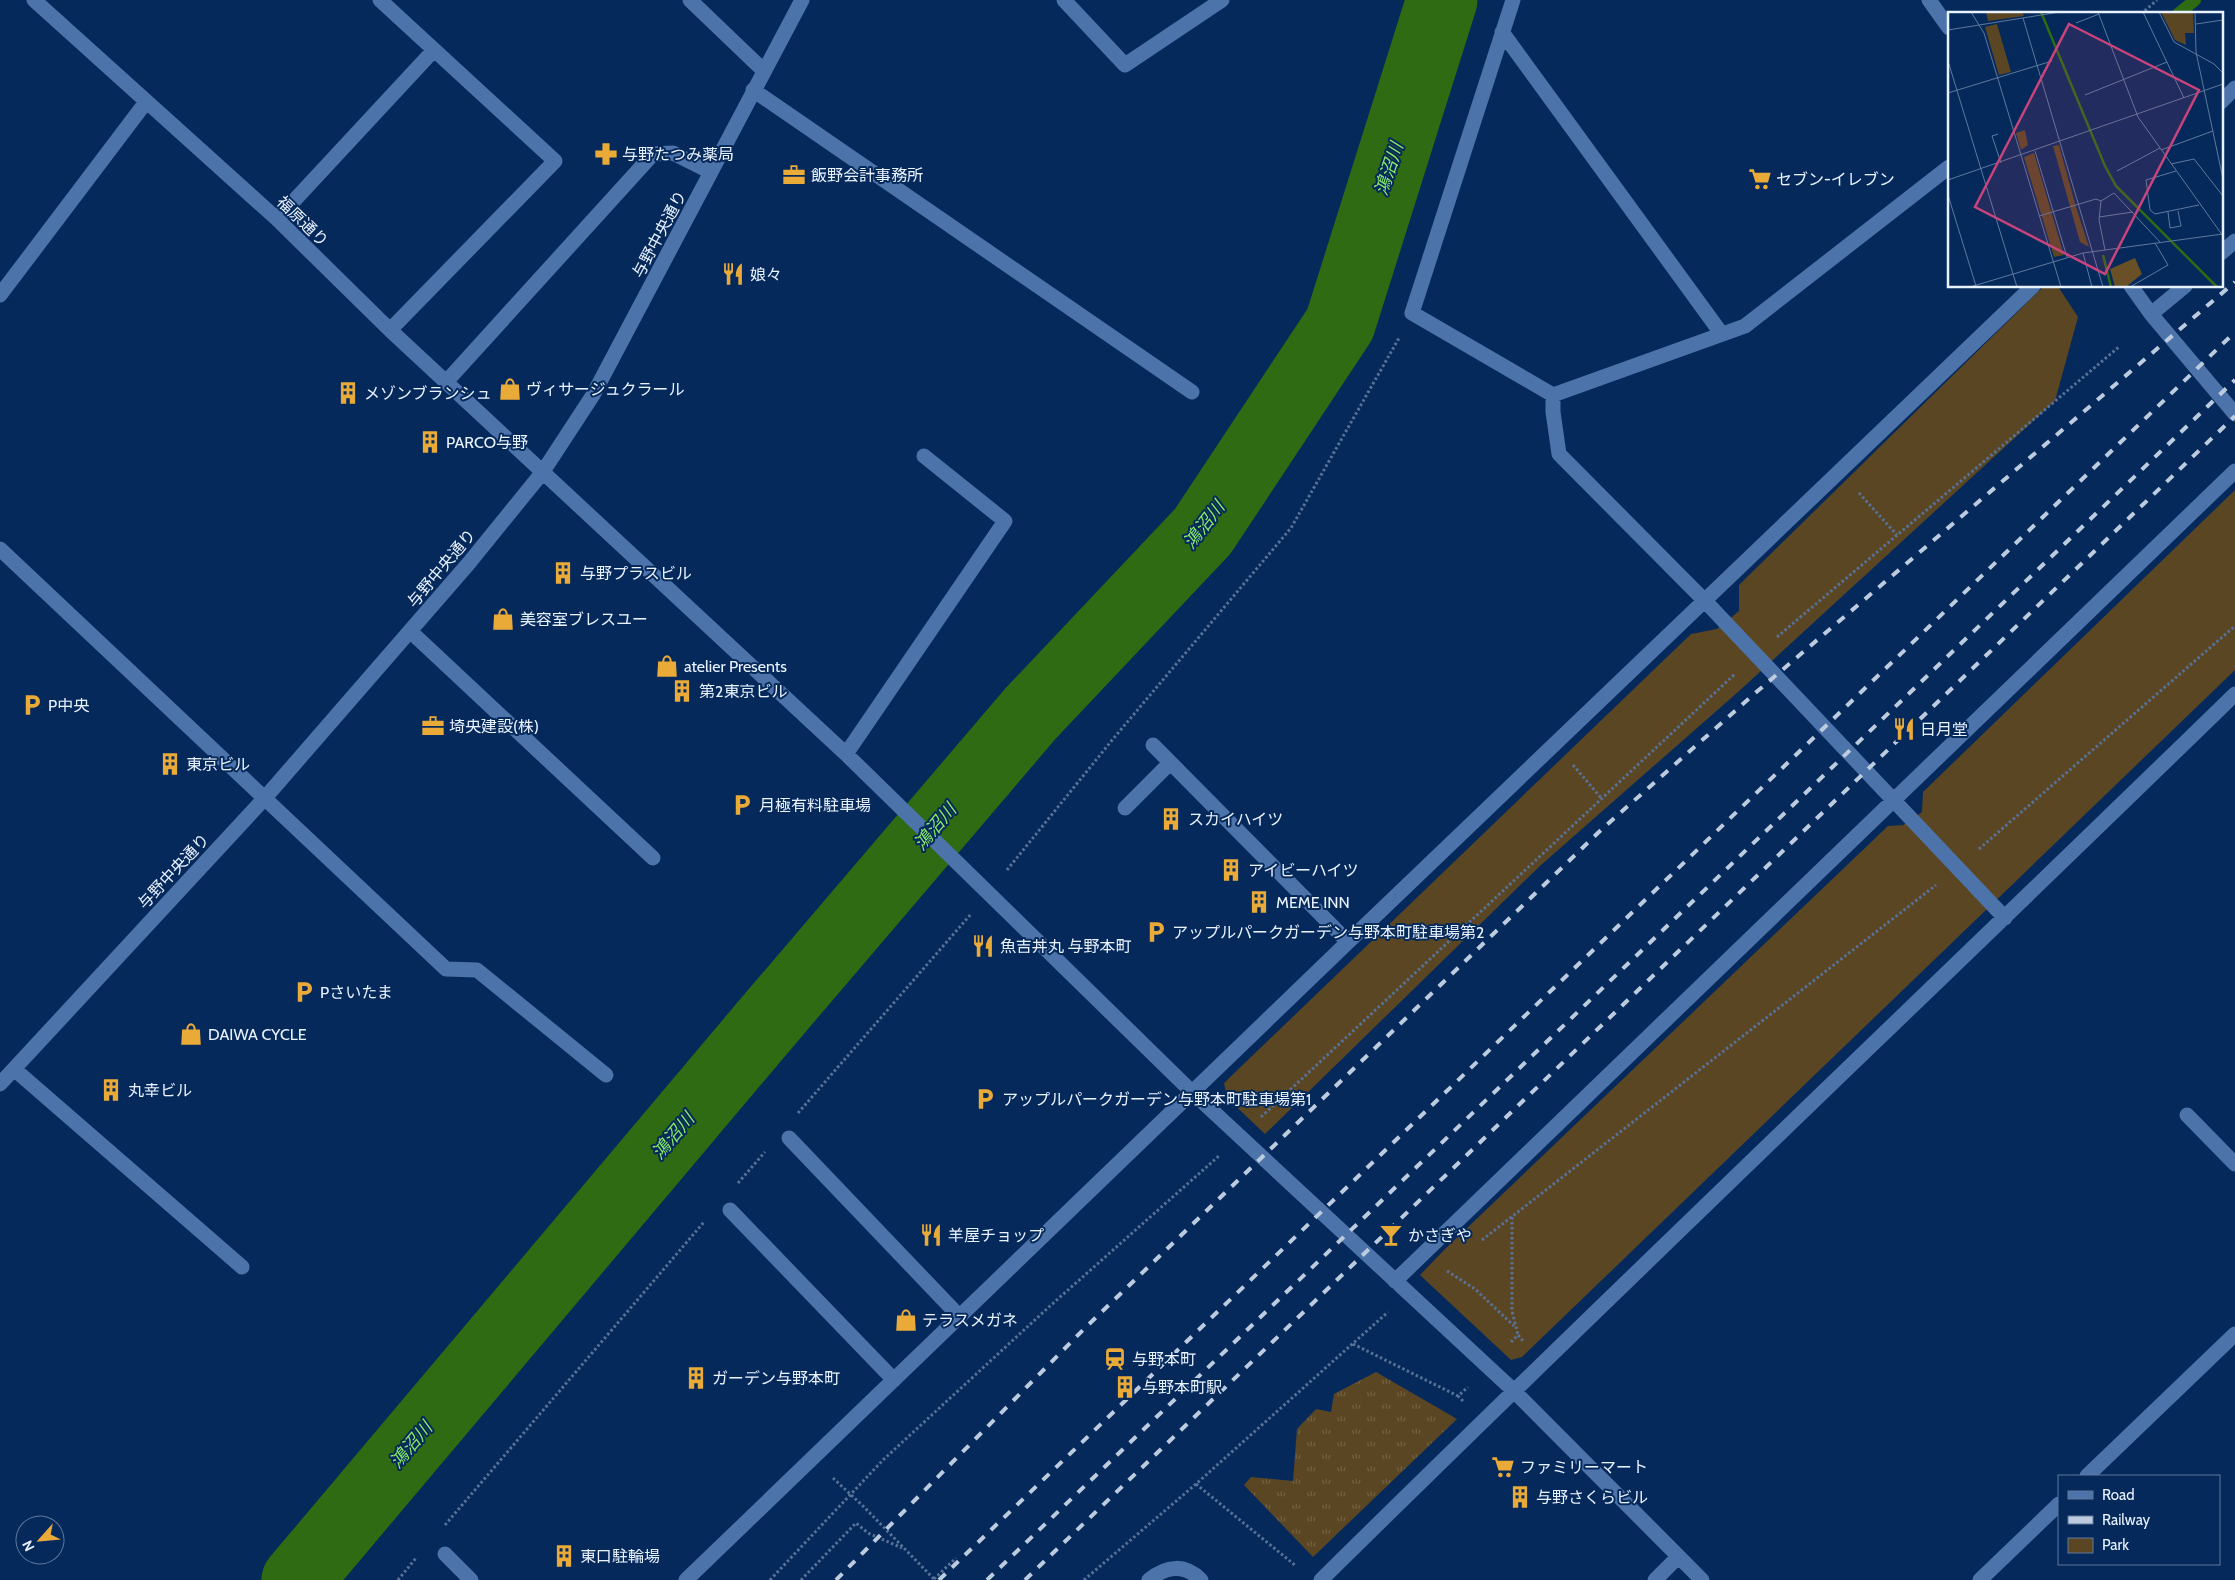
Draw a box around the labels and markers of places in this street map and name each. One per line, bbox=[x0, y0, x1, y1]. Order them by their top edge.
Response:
pharmacy icon: 与野たつみ薬局 bbox=[593, 141, 619, 167]
place label: 与野たつみ薬局 bbox=[622, 145, 734, 164]
office icon: 飯野会計事務所 bbox=[781, 162, 807, 188]
place label: 飯野会計事務所 bbox=[811, 166, 923, 185]
supermarket icon: セブン-イレブン bbox=[1747, 166, 1773, 192]
place label: セブン-イレブン bbox=[1776, 170, 1895, 189]
restaurant icon: 娘々 bbox=[720, 261, 746, 287]
place label: 娘々 bbox=[750, 265, 782, 284]
shop icon: ヴィサージュクラール bbox=[497, 376, 523, 402]
building icon: メゾンブランシュ bbox=[335, 380, 361, 406]
place label: ヴィサージュクラール bbox=[526, 380, 685, 399]
place label: メゾンブランシュ bbox=[364, 384, 492, 403]
building icon: PARCO与野 bbox=[417, 429, 443, 455]
place label: PARCO与野 bbox=[446, 433, 528, 452]
building icon: 与野プラスビル bbox=[550, 560, 576, 586]
place label: 与野プラスビル bbox=[580, 564, 692, 583]
shop icon: 美容室ブレスユー bbox=[490, 606, 516, 632]
place label: 美容室ブレスユー bbox=[520, 610, 648, 629]
shop icon: atelier Presents bbox=[654, 653, 680, 679]
place label: atelier Presents bbox=[684, 657, 787, 676]
building icon: 第2東京ビル bbox=[669, 678, 695, 704]
place label: 第2東京ビル bbox=[699, 682, 787, 701]
parking icon: P中央 bbox=[19, 692, 45, 718]
place label: P中央 bbox=[48, 696, 89, 715]
office icon: 埼央建設(株) bbox=[420, 713, 446, 739]
restaurant icon: 日月堂 bbox=[1891, 716, 1917, 742]
place label: 埼央建設(株) bbox=[449, 717, 539, 736]
place label: 日月堂 bbox=[1920, 720, 1968, 739]
building icon: 東京ビル bbox=[157, 751, 183, 777]
place label: 東京ビル bbox=[186, 755, 250, 774]
parking icon: 月極有料駐車場 bbox=[729, 792, 755, 818]
place label: 月極有料駐車場 bbox=[759, 796, 871, 815]
building icon: スカイハイツ bbox=[1158, 806, 1184, 832]
place label: スカイハイツ bbox=[1188, 810, 1283, 829]
building icon: アイビーハイツ bbox=[1218, 857, 1244, 883]
place label: アイビーハイツ bbox=[1248, 861, 1359, 880]
building icon: MEME INN bbox=[1246, 889, 1272, 915]
place label: MEME INN bbox=[1276, 893, 1350, 912]
parking icon: アップルパークガーデン与野本町駐車場第2 bbox=[1143, 919, 1169, 945]
place label: アップルパークガーデン与野本町駐車場第2 bbox=[1172, 923, 1484, 942]
restaurant icon: 魚吉丼丸 与野本町 bbox=[970, 933, 996, 959]
place label: 魚吉丼丸 与野本町 bbox=[1000, 937, 1132, 956]
parking icon: Pさいたま bbox=[291, 979, 317, 1005]
place label: Pさいたま bbox=[320, 983, 393, 1002]
shop icon: DAIWA CYCLE bbox=[178, 1021, 204, 1047]
place label: DAIWA CYCLE bbox=[208, 1025, 307, 1044]
building icon: 丸幸ビル bbox=[98, 1077, 124, 1103]
place label: 丸幸ビル bbox=[128, 1081, 192, 1100]
parking icon: アップルパークガーデン与野本町駐車場第1 bbox=[972, 1086, 998, 1112]
place label: アップルパークガーデン与野本町駐車場第1 bbox=[1002, 1090, 1311, 1109]
restaurant icon: 羊屋チョップ bbox=[918, 1222, 944, 1248]
bar icon: かさぎや bbox=[1378, 1222, 1404, 1248]
place label: 羊屋チョップ bbox=[948, 1226, 1044, 1245]
place label: かさぎや bbox=[1408, 1226, 1472, 1245]
shop icon: テラスメガネ bbox=[893, 1307, 919, 1333]
place label: テラスメガネ bbox=[922, 1311, 1018, 1330]
station icon: 与野本町 bbox=[1102, 1346, 1128, 1372]
place label: 与野本町 bbox=[1132, 1350, 1196, 1369]
building icon: ガーデン与野本町 bbox=[683, 1365, 709, 1391]
place label: ガーデン与野本町 bbox=[712, 1369, 840, 1388]
building icon: 与野本町駅 bbox=[1112, 1374, 1138, 1400]
place label: 与野本町駅 bbox=[1142, 1378, 1222, 1397]
supermarket icon: ファミリーマート bbox=[1490, 1454, 1516, 1480]
place label: ファミリーマート bbox=[1520, 1458, 1648, 1477]
building icon: 与野さくらビル bbox=[1507, 1484, 1533, 1510]
place label: 与野さくらビル bbox=[1536, 1488, 1648, 1507]
building icon: 東口駐輪場 bbox=[551, 1543, 577, 1569]
place label: 東口駐輪場 bbox=[580, 1547, 660, 1566]

